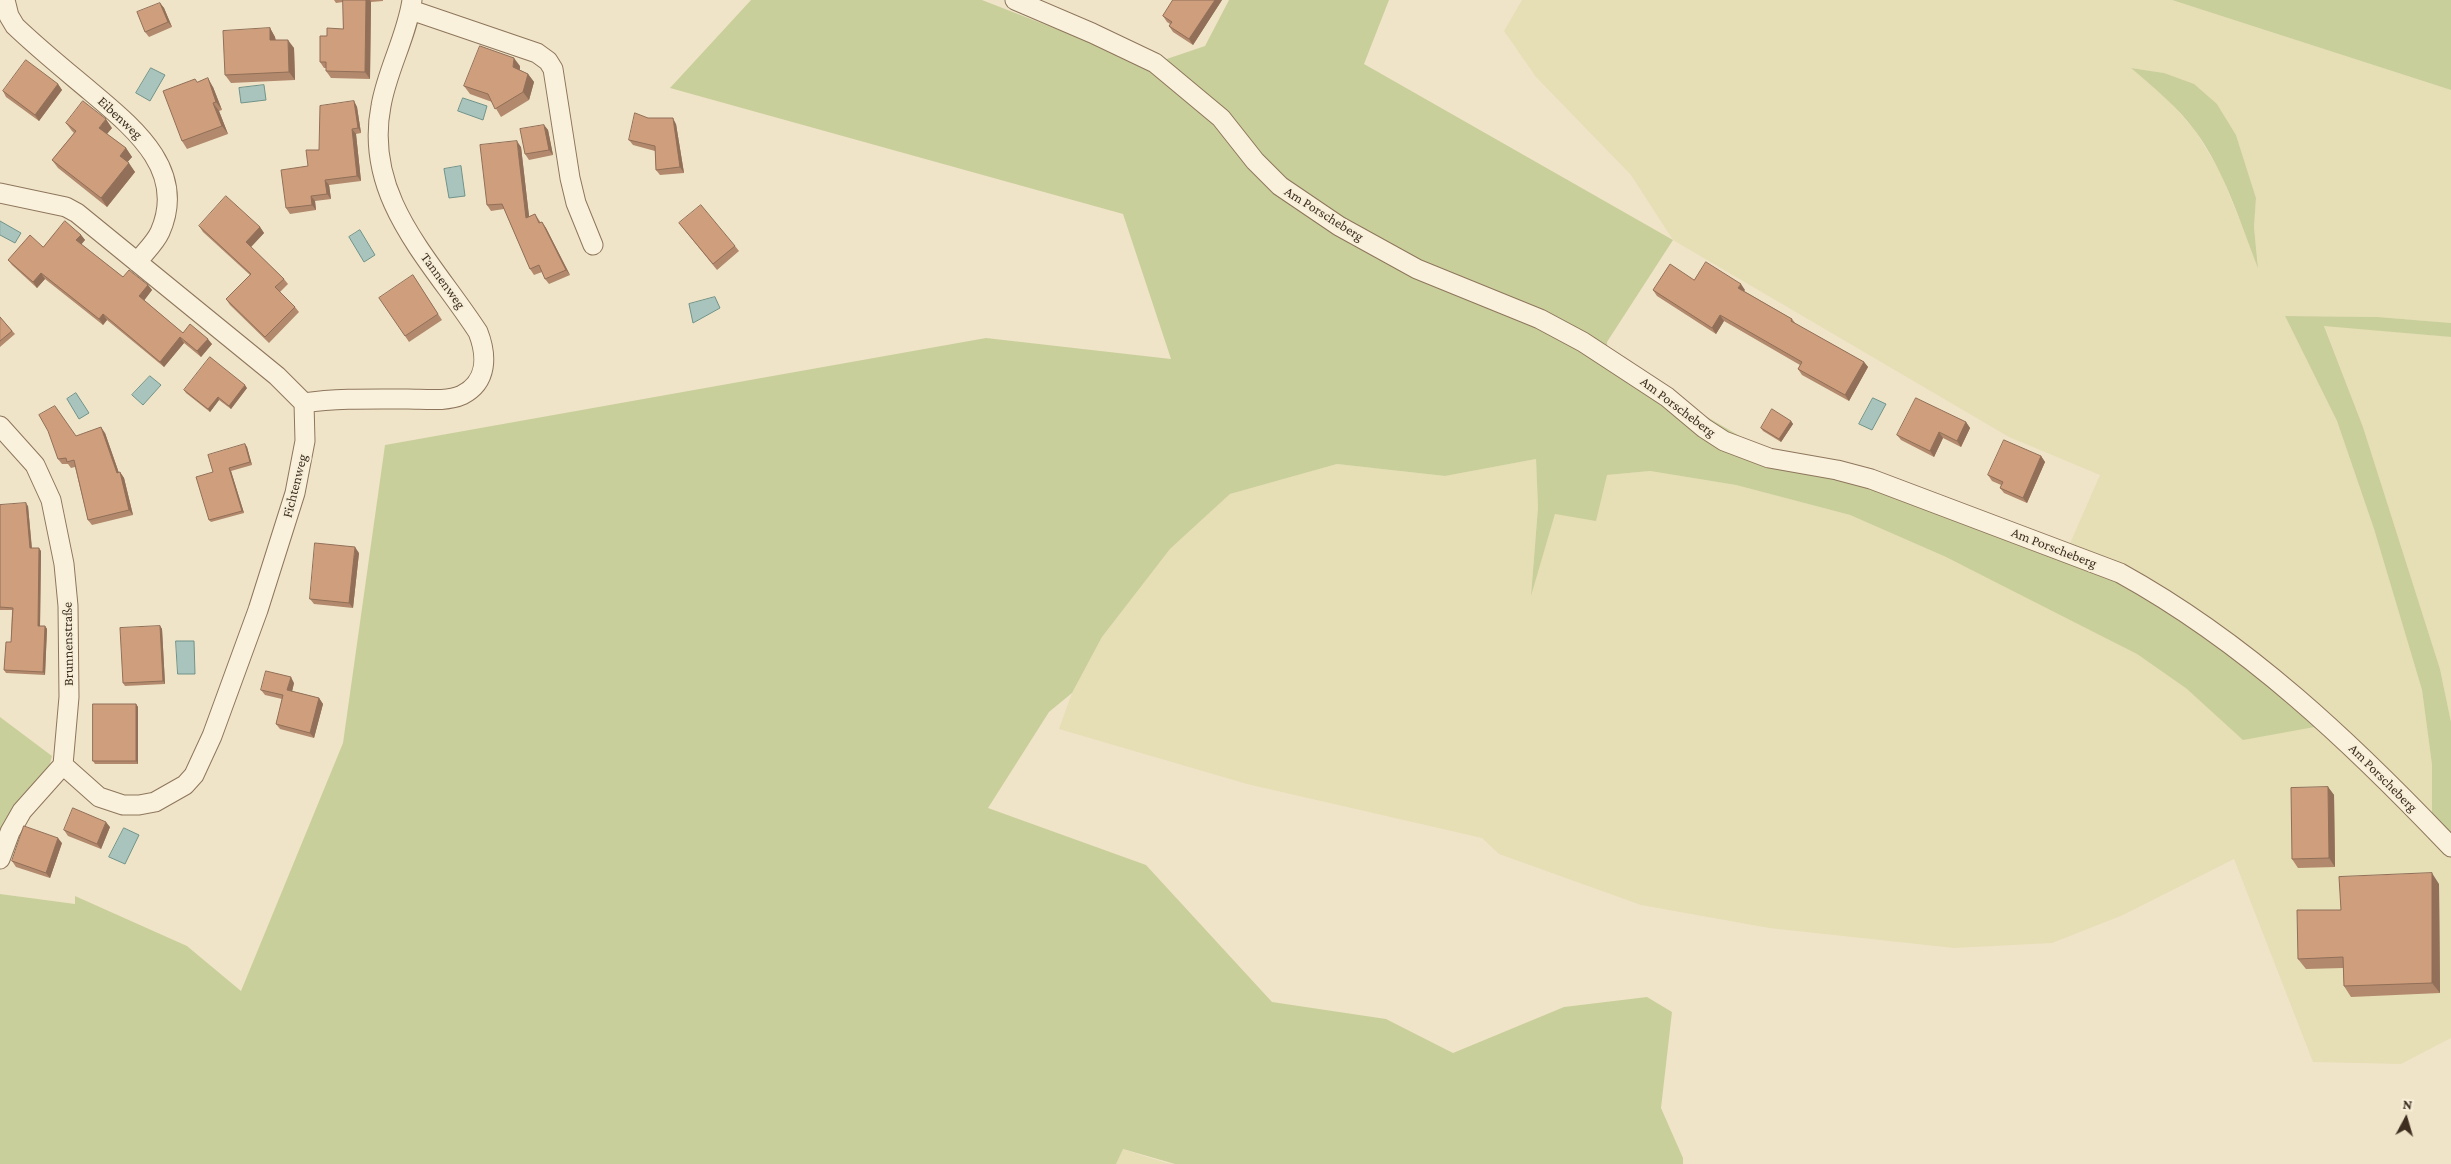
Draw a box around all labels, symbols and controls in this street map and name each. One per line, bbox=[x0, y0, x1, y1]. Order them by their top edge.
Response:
street label: Eibenweg bbox=[94, 93, 146, 143]
street label: Am Porscheberg bbox=[1281, 183, 1367, 245]
street label: Tannenweg bbox=[417, 250, 469, 312]
street label: Am Porscheberg bbox=[1637, 373, 1719, 441]
street label: Fichtenweg bbox=[279, 452, 311, 520]
street label: Am Porscheberg bbox=[2009, 524, 2099, 572]
street label: Brunnenstraße bbox=[59, 602, 77, 686]
street label: Am Porscheberg bbox=[2345, 740, 2421, 816]
north arrow bbox=[2381, 1094, 2431, 1144]
text: N bbox=[2402, 1096, 2413, 1113]

